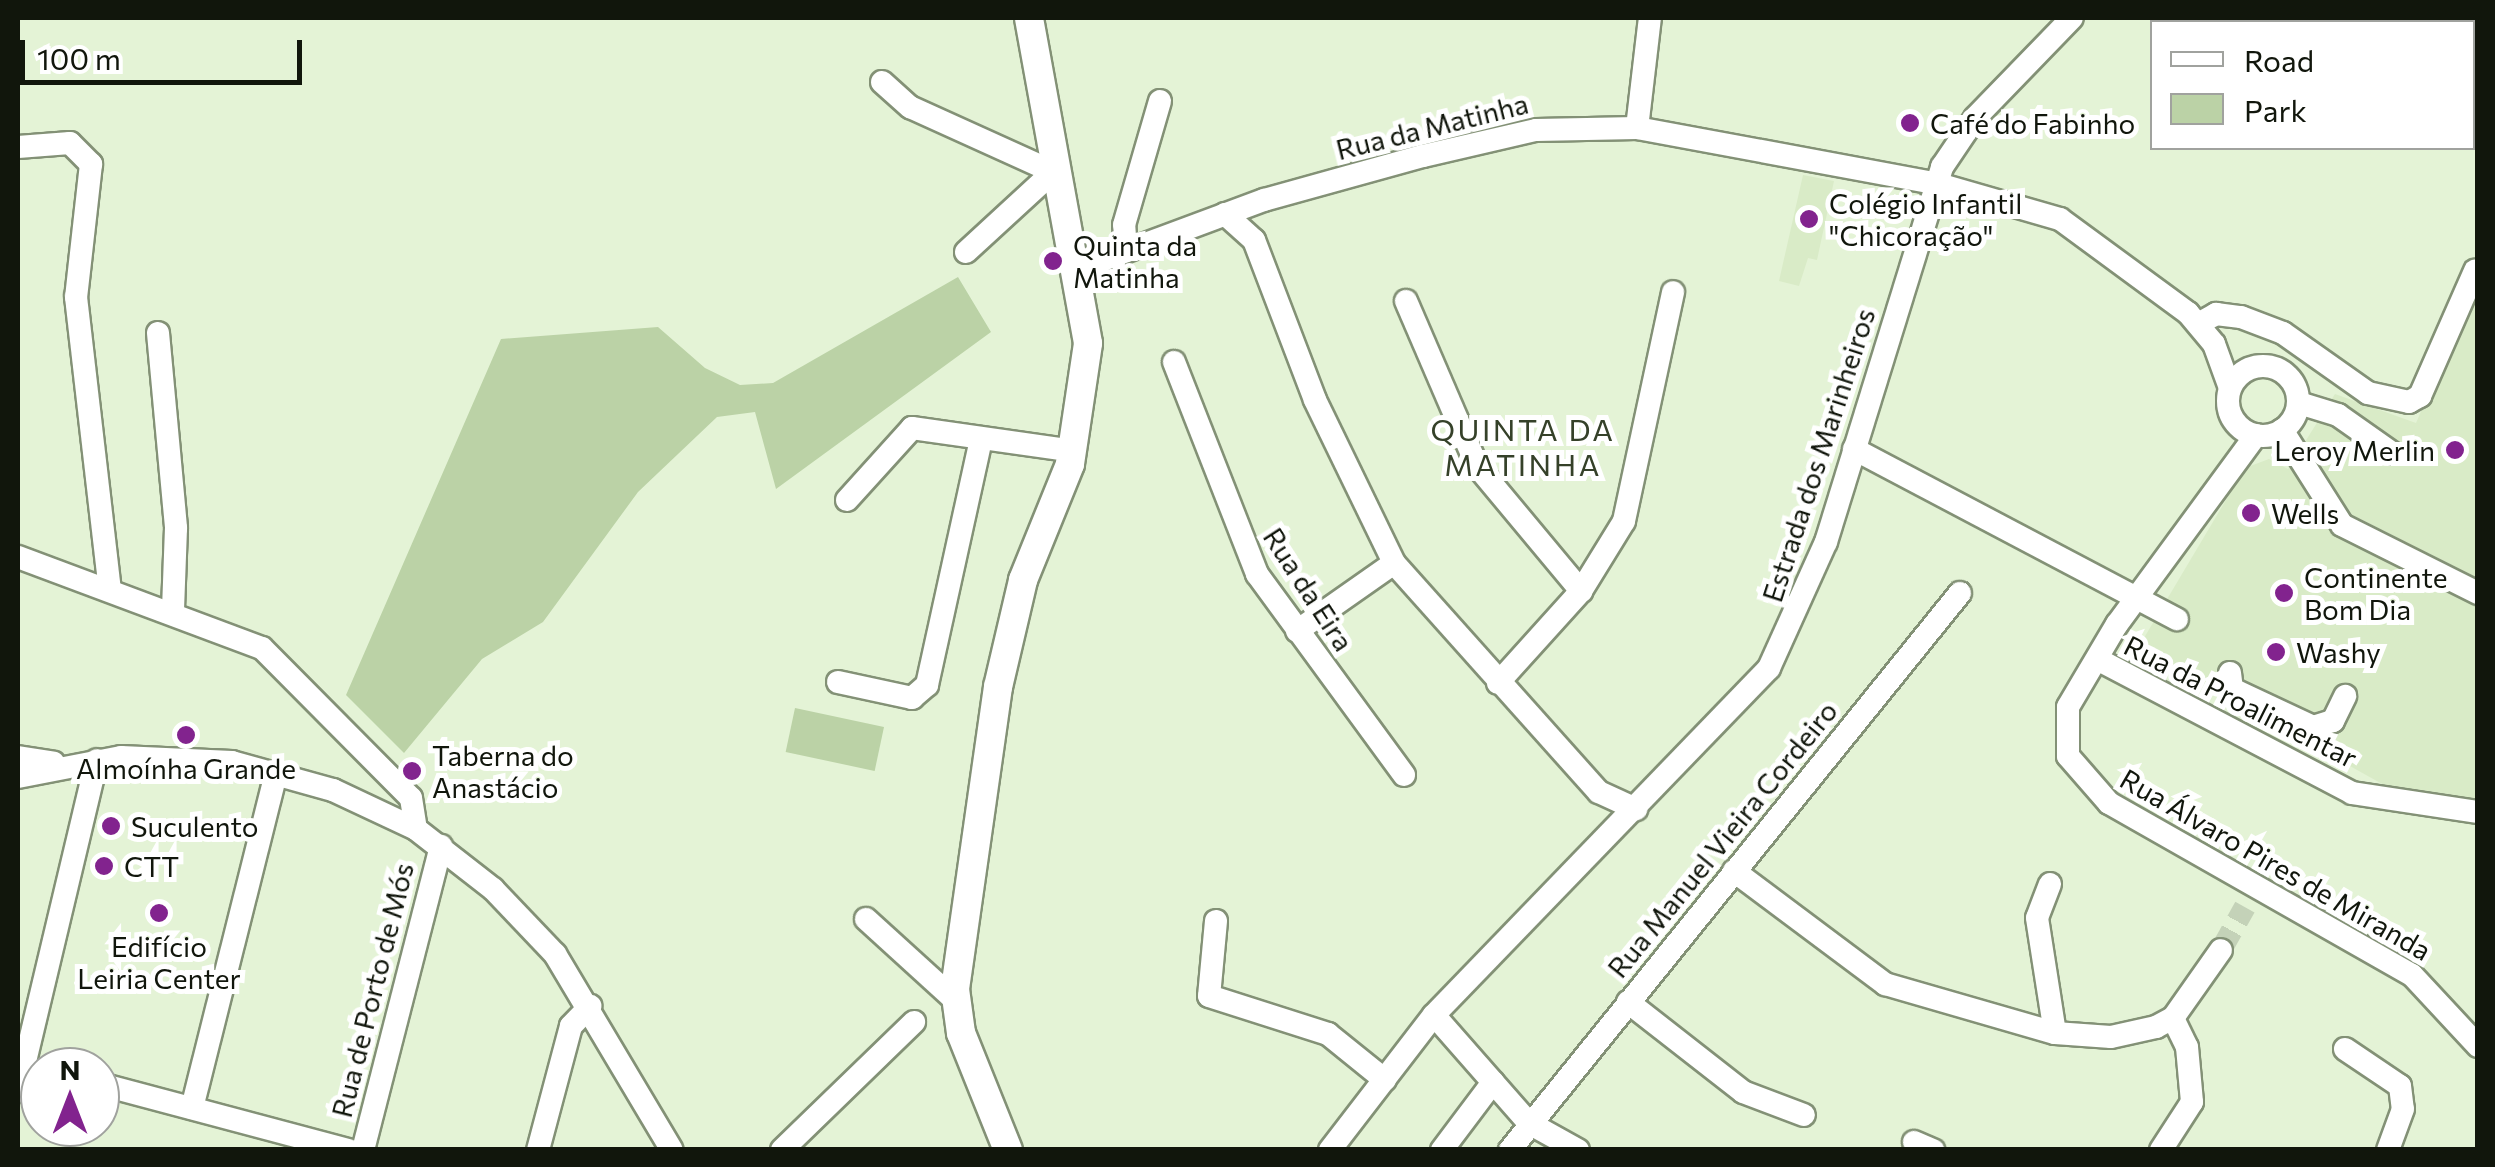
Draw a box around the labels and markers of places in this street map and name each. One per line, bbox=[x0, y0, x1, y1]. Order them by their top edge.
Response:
place label: Café do Fabinho bbox=[1930, 106, 2135, 140]
marker: Café do Fabinho bbox=[1899, 112, 1921, 134]
place label: Colégio Infantil "Chicoração" bbox=[1829, 186, 2022, 252]
marker: Colégio Infantil "Chicoração" bbox=[1798, 208, 1820, 230]
place label: Quinta da Matinha bbox=[1073, 228, 1197, 294]
marker: Quinta da Matinha bbox=[1042, 250, 1064, 272]
place label: Leroy Merlin bbox=[2274, 433, 2435, 467]
marker: Leroy Merlin bbox=[2444, 439, 2466, 461]
place label: Wells bbox=[2271, 496, 2339, 530]
marker: Wells bbox=[2240, 502, 2262, 524]
place label: Continente Bom Dia bbox=[2304, 560, 2448, 626]
marker: Continente Bom Dia bbox=[2273, 582, 2295, 604]
place label: Washy bbox=[2296, 635, 2381, 669]
marker: Washy bbox=[2265, 641, 2287, 663]
marker: Almoínha Grande bbox=[175, 724, 197, 746]
place label: Taberna do Anastácio bbox=[432, 738, 574, 804]
place label: Almoínha Grande bbox=[76, 751, 296, 785]
marker: Taberna do Anastácio bbox=[401, 760, 423, 782]
place label: Suculento bbox=[131, 809, 258, 843]
marker: Suculento bbox=[100, 815, 122, 837]
place label: CTT bbox=[124, 849, 179, 883]
marker: CTT bbox=[93, 855, 115, 877]
marker: Edifício Leiria Center bbox=[148, 902, 170, 924]
place label: Edifício Leiria Center bbox=[77, 929, 241, 995]

